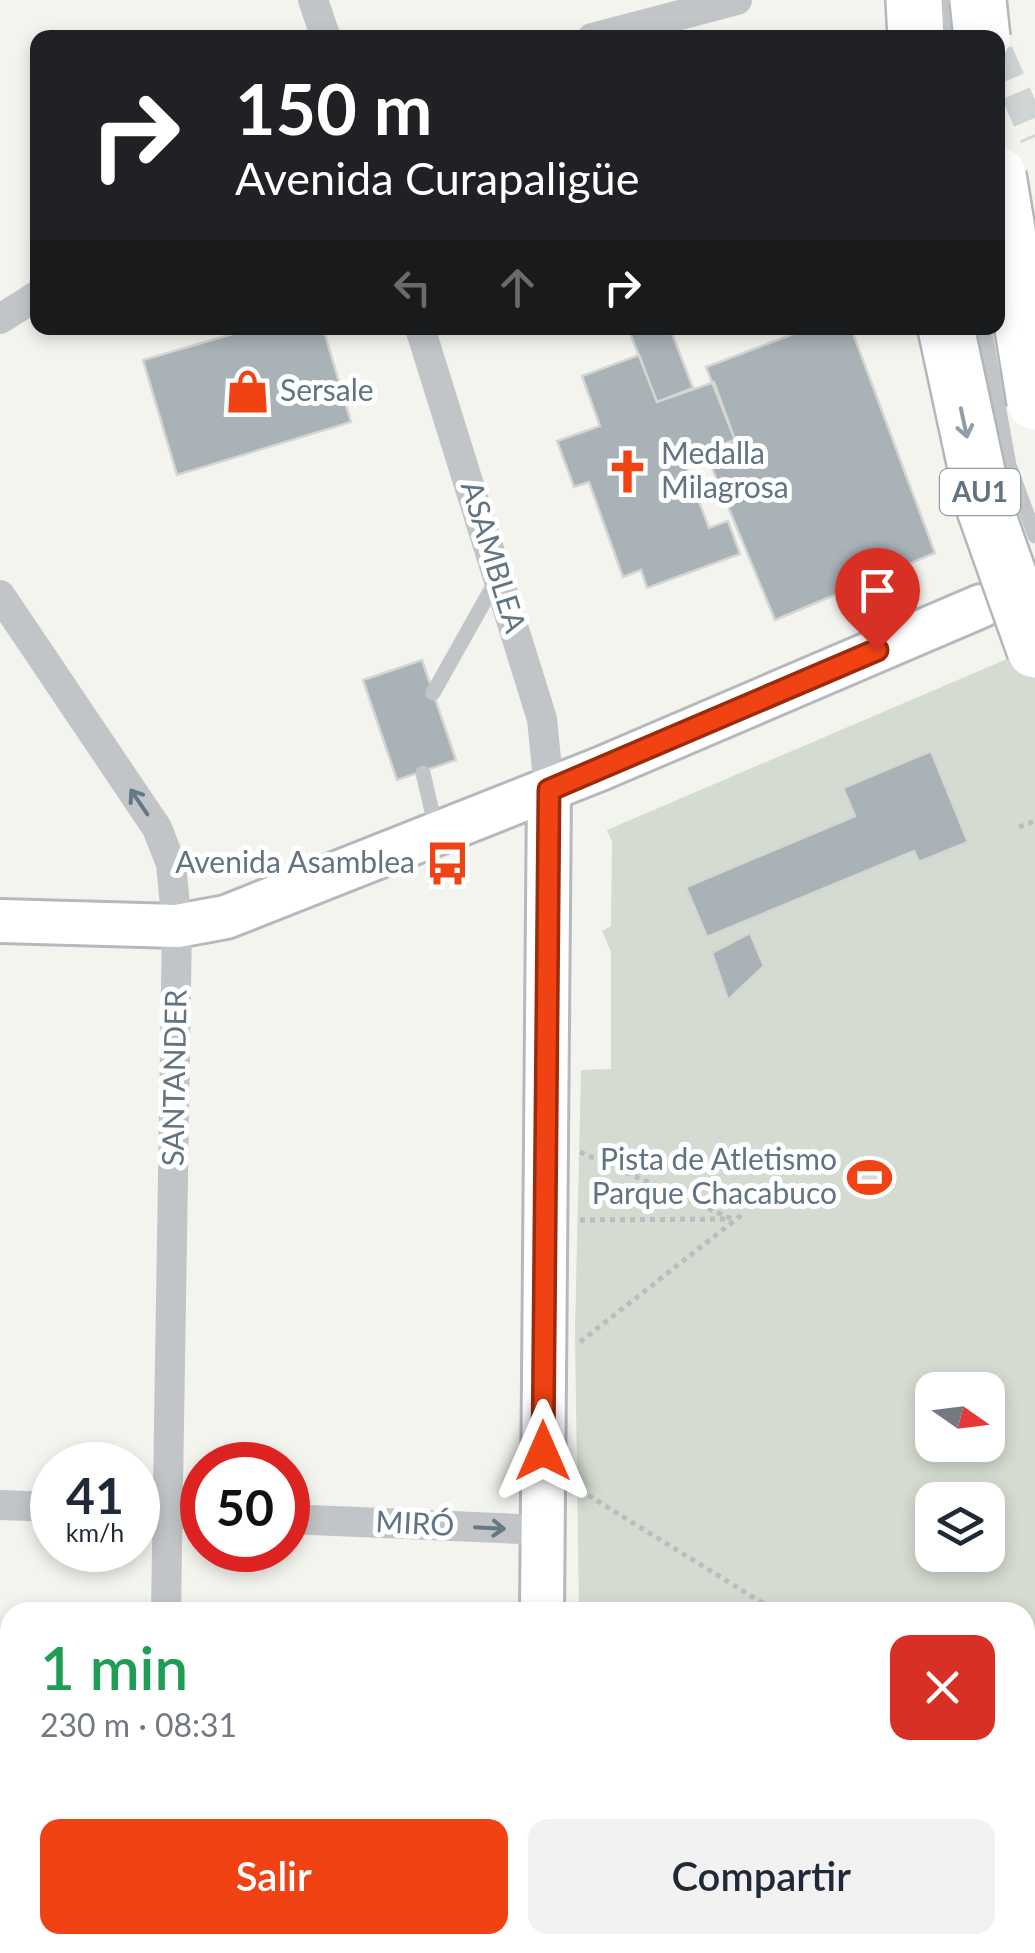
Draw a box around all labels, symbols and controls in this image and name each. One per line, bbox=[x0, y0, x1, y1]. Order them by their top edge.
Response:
text: 150 m bbox=[235, 66, 432, 150]
icon: right bbox=[70, 70, 200, 200]
text: Avenida Curapaligüe bbox=[235, 151, 639, 205]
icon: left bbox=[385, 260, 440, 315]
icon: ahead bbox=[490, 260, 545, 315]
icon: right bbox=[595, 260, 650, 315]
shop icon: Sersale bbox=[223, 367, 271, 415]
place label: Sersale bbox=[280, 371, 374, 407]
one-way arrow bbox=[956, 406, 975, 438]
place label: Medalla Milagrosa bbox=[661, 434, 789, 504]
church icon: Medalla Milagrosa bbox=[604, 447, 652, 495]
road number: AU1 bbox=[940, 469, 1020, 515]
street label: ASAMBLEA bbox=[455, 476, 535, 637]
pin bbox=[835, 548, 920, 651]
icon: arrive bbox=[850, 563, 905, 618]
one-way arrow bbox=[129, 788, 150, 816]
bus stop icon: Avenida Asamblea bbox=[424, 839, 472, 887]
place label: Avenida Asamblea bbox=[175, 843, 415, 879]
street label: SANTANDER bbox=[153, 989, 193, 1167]
place label: Pista de Atletismo Parque Chacabuco bbox=[592, 1140, 837, 1210]
sports icon: Pista de Atletismo Parque Chacabuco bbox=[846, 1153, 894, 1201]
north arrow bbox=[915, 1372, 1005, 1462]
map controls bbox=[915, 1372, 1005, 1572]
position arrow bbox=[491, 1399, 595, 1503]
speed limit sign: 50 bbox=[180, 1442, 310, 1572]
text: 41 bbox=[66, 1465, 124, 1525]
button: layers bbox=[915, 1482, 1005, 1572]
street label: MIRÓ bbox=[375, 1502, 455, 1542]
text: km/h bbox=[66, 1517, 124, 1547]
one-way arrow bbox=[473, 1518, 505, 1537]
text: 1 min bbox=[40, 1631, 188, 1703]
button: close bbox=[890, 1635, 995, 1740]
text: 230 m · 08:31 bbox=[40, 1705, 237, 1744]
button: Salir bbox=[40, 1819, 508, 1934]
button: Compartir bbox=[528, 1819, 995, 1934]

